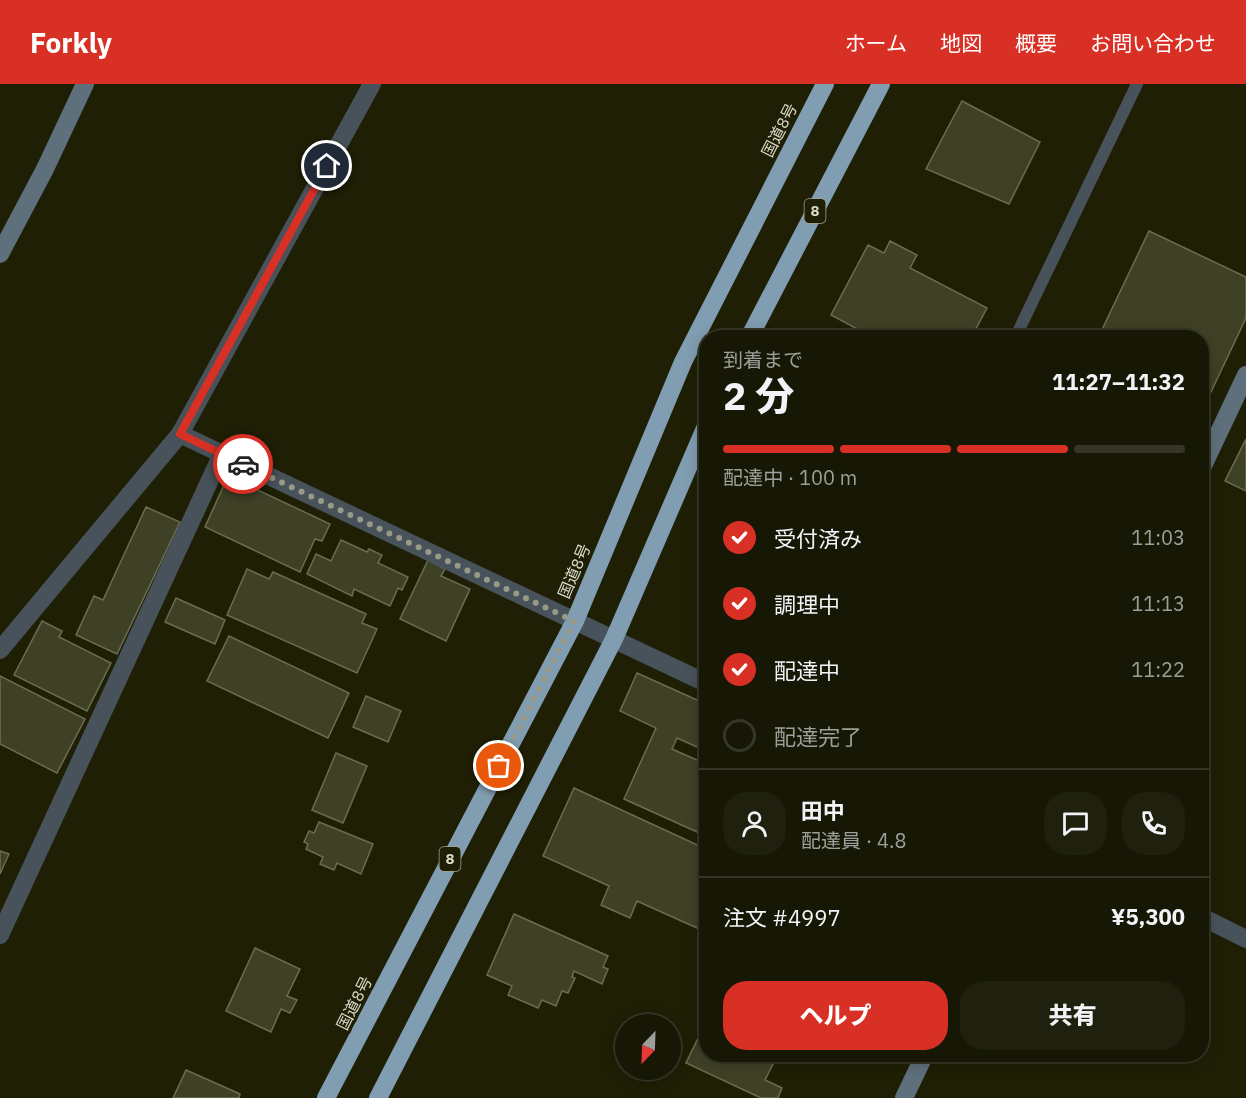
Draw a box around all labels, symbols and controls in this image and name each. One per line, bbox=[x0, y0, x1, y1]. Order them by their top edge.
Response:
text: Forkly bbox=[30, 24, 112, 61]
text: ホーム bbox=[845, 29, 907, 57]
text: 地図 bbox=[940, 29, 982, 57]
text: 概要 bbox=[1015, 29, 1057, 57]
text: お問い合わせ bbox=[1090, 29, 1216, 57]
street label: 国道8号 bbox=[757, 100, 801, 160]
pin bbox=[301, 140, 352, 191]
icon: home bbox=[310, 149, 343, 182]
road number: 8 bbox=[804, 199, 826, 223]
text: 到着まで bbox=[723, 346, 803, 373]
text: 11:27–11:32 bbox=[1052, 367, 1185, 396]
text: 2 分 bbox=[723, 370, 795, 421]
courier bbox=[213, 434, 273, 494]
icon: car bbox=[227, 448, 260, 481]
text: 配達中 · 100 m bbox=[723, 464, 857, 491]
icon: check bbox=[723, 521, 756, 554]
text: 受付済み bbox=[774, 524, 862, 553]
text: 11:03 bbox=[1131, 524, 1185, 551]
street label: 国道8号 bbox=[554, 541, 594, 601]
icon: check bbox=[723, 587, 756, 620]
text: 調理中 bbox=[774, 590, 840, 619]
text: 11:13 bbox=[1131, 590, 1185, 617]
icon: check bbox=[723, 653, 756, 686]
text: 配達中 bbox=[774, 656, 840, 685]
text: 11:22 bbox=[1131, 656, 1185, 683]
text: 配達完了 bbox=[774, 722, 862, 751]
pin bbox=[473, 740, 524, 791]
icon: bag bbox=[482, 749, 515, 782]
button: person bbox=[723, 792, 786, 855]
button: chat bbox=[1044, 792, 1107, 855]
button: phone bbox=[1122, 792, 1185, 855]
text: 田中 bbox=[801, 796, 845, 825]
text: 配達員 · 4.8 bbox=[801, 827, 906, 854]
road number: 8 bbox=[440, 847, 460, 871]
text: ¥5,300 bbox=[1111, 902, 1185, 931]
text: 注文 #4997 bbox=[723, 903, 841, 932]
street label: 国道8号 bbox=[332, 973, 376, 1033]
button: ヘルプ bbox=[723, 981, 948, 1050]
button: 共有 bbox=[960, 981, 1185, 1050]
north arrow bbox=[615, 1014, 681, 1080]
map controls bbox=[615, 1014, 681, 1080]

